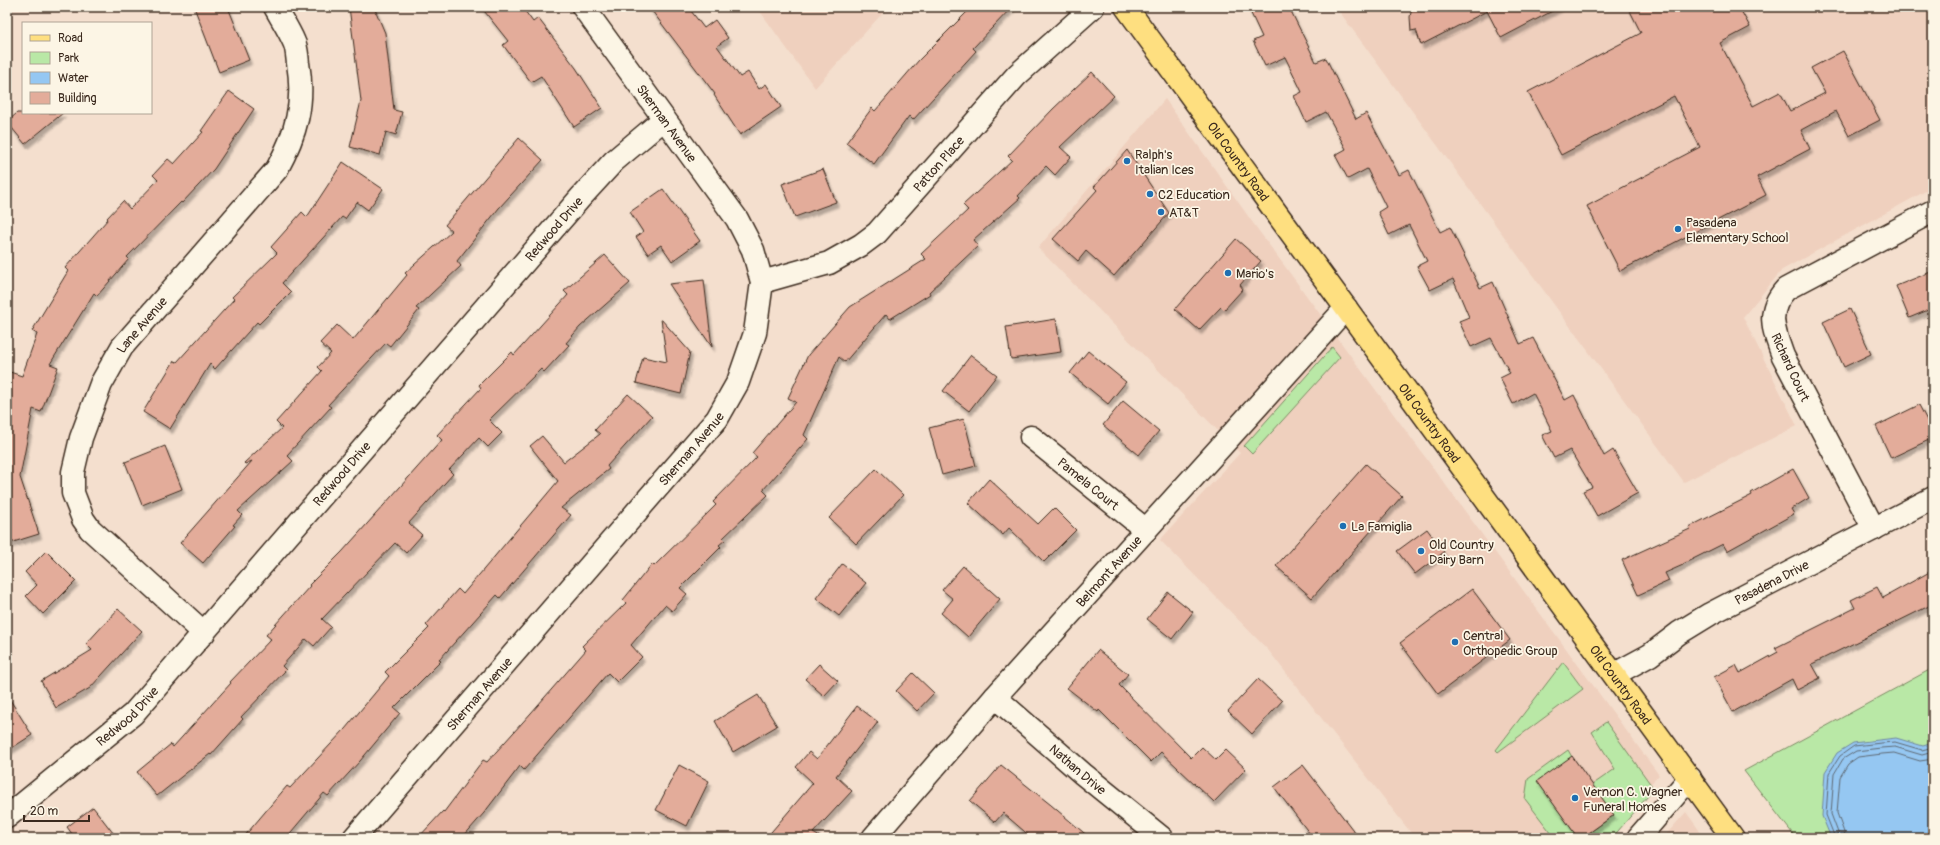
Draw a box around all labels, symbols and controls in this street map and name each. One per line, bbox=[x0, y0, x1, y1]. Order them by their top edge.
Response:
legend bbox=[22, 22, 152, 114]
text: Road bbox=[58, 31, 83, 46]
text: Park bbox=[58, 51, 79, 66]
text: Water bbox=[58, 71, 89, 86]
street label: Sherman Avenue bbox=[633, 82, 700, 166]
text: Building bbox=[58, 91, 97, 106]
street label: Old Country Road bbox=[1203, 119, 1272, 205]
street label: Patton Place bbox=[910, 133, 969, 196]
place label: Ralph's Italian Ices bbox=[1135, 147, 1194, 178]
marker: Ralph's Italian Ices bbox=[1122, 156, 1132, 166]
place label: C2 Education bbox=[1158, 187, 1230, 203]
marker: C2 Education bbox=[1145, 189, 1155, 199]
street label: Redwood Drive bbox=[522, 193, 587, 265]
place label: AT&T bbox=[1169, 205, 1199, 221]
marker: AT&T bbox=[1156, 207, 1166, 217]
place label: Pasadena Elementary School bbox=[1686, 215, 1789, 246]
marker: Pasadena Elementary School bbox=[1673, 224, 1683, 234]
place label: Mario's bbox=[1236, 266, 1274, 282]
marker: Mario's bbox=[1223, 268, 1233, 278]
street label: Lane Avenue bbox=[113, 293, 171, 356]
street label: Richard Court bbox=[1767, 331, 1813, 405]
street label: Old Country Road bbox=[1395, 381, 1463, 466]
street label: Sherman Avenue bbox=[656, 409, 728, 489]
street label: Redwood Drive bbox=[310, 438, 375, 510]
street label: Pamela Court bbox=[1054, 455, 1122, 514]
place label: La Famiglia bbox=[1351, 519, 1412, 535]
marker: La Famiglia bbox=[1338, 521, 1348, 531]
street label: Belmont Avenue bbox=[1073, 532, 1146, 611]
place label: Old Country Dairy Barn bbox=[1429, 537, 1494, 568]
marker: Old Country Dairy Barn bbox=[1416, 546, 1426, 556]
street label: Pasadena Drive bbox=[1732, 557, 1812, 609]
place label: Central Orthopedic Group bbox=[1463, 628, 1558, 659]
marker: Central Orthopedic Group bbox=[1450, 637, 1460, 647]
street label: Old Country Road bbox=[1586, 642, 1654, 728]
street label: Sherman Avenue bbox=[444, 654, 516, 734]
street label: Redwood Drive bbox=[93, 683, 163, 750]
street label: Nathan Drive bbox=[1046, 741, 1109, 799]
place label: Vernon C. Wagner Funeral Homes bbox=[1583, 784, 1683, 815]
marker: Vernon C. Wagner Funeral Homes bbox=[1570, 793, 1580, 803]
scale bar bbox=[24, 797, 89, 823]
text: 20 m bbox=[30, 804, 59, 819]

